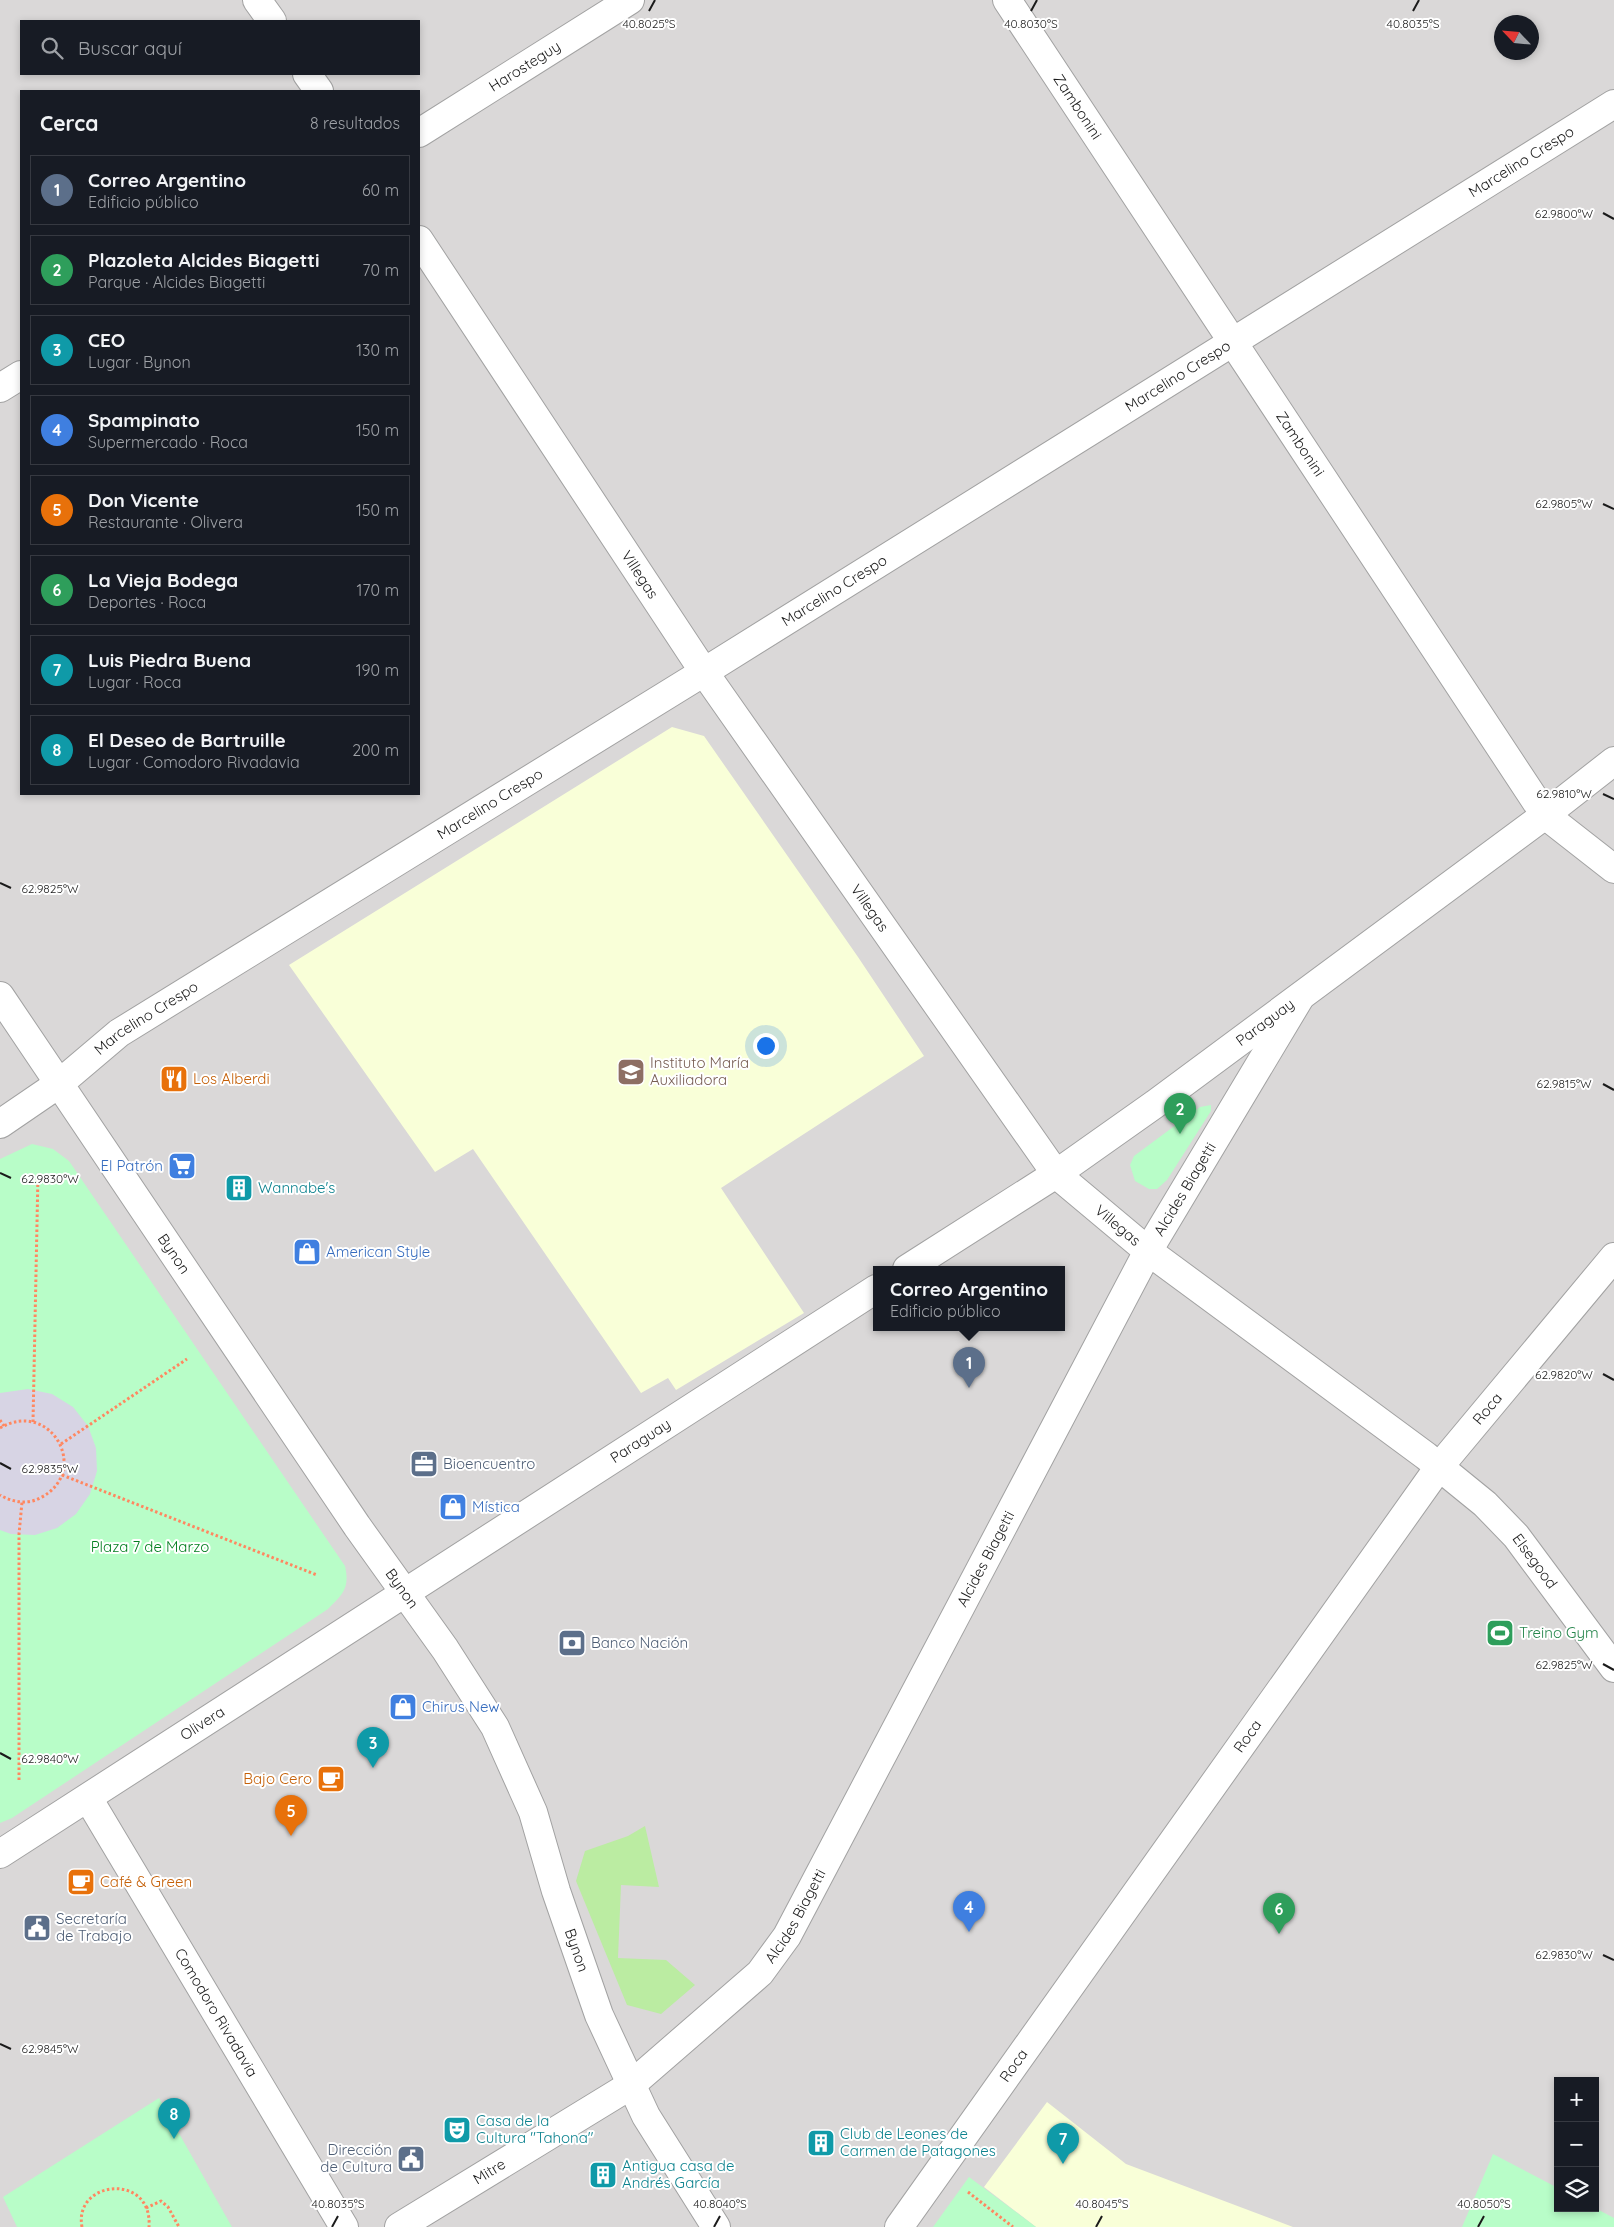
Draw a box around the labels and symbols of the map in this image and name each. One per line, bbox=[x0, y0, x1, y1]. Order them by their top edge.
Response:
north arrow bbox=[1494, 15, 1539, 60]
text: 40.8025°S bbox=[622, 16, 676, 31]
text: 40.8030°S bbox=[1004, 16, 1058, 31]
text: 40.8035°S bbox=[1387, 16, 1440, 31]
street label: Harosteguy bbox=[485, 36, 564, 96]
street label: Zambonini bbox=[1050, 70, 1106, 143]
street label: Marcelino Crespo bbox=[1465, 121, 1577, 201]
text: 62.9800°W bbox=[1535, 206, 1594, 221]
street label: Marcelino Crespo bbox=[1121, 336, 1234, 416]
street label: Zambonini bbox=[1272, 407, 1329, 480]
text: 62.9805°W bbox=[1535, 496, 1593, 511]
street label: Villegas bbox=[617, 547, 663, 602]
street label: Marcelino Crespo bbox=[778, 550, 890, 630]
street label: Marcelino Crespo bbox=[433, 764, 546, 843]
text: 62.9810°W bbox=[1536, 786, 1592, 801]
street label: Villegas bbox=[847, 880, 893, 935]
text: 62.9825°W bbox=[21, 881, 79, 896]
street label: Marcelino Crespo bbox=[90, 977, 201, 1059]
street label: Paraguay bbox=[1232, 994, 1298, 1050]
your location bbox=[753, 1033, 779, 1059]
place label: Instituto María Auxiliadora bbox=[650, 1053, 749, 1089]
school or university icon: Instituto María Auxiliadora bbox=[616, 1057, 646, 1087]
restaurant icon: Los Alberdi bbox=[159, 1064, 189, 1094]
place label: Los Alberdi bbox=[193, 1069, 270, 1088]
text: 62.9815°W bbox=[1536, 1076, 1592, 1091]
pin: 2 bbox=[1164, 1093, 1196, 1134]
street label: Alcides Biagetti bbox=[1149, 1139, 1220, 1239]
supermarket icon: El Patrón bbox=[167, 1151, 197, 1181]
place label: El Patrón bbox=[100, 1156, 163, 1175]
text: 62.9830°W bbox=[21, 1171, 79, 1186]
building icon: Wannabe's bbox=[224, 1173, 254, 1203]
place label: Wannabe's bbox=[258, 1178, 335, 1197]
street label: Villegas bbox=[1091, 1201, 1145, 1250]
street label: Bynon bbox=[154, 1230, 195, 1278]
shop icon: American Style bbox=[292, 1237, 322, 1267]
place label: American Style bbox=[326, 1242, 430, 1261]
pin: 1 bbox=[953, 1347, 985, 1388]
text: 62.9820°W bbox=[1535, 1367, 1593, 1382]
street label: Roca bbox=[1468, 1389, 1506, 1428]
street label: Paraguay bbox=[606, 1414, 674, 1467]
office icon: Bioencuentro bbox=[409, 1449, 439, 1479]
place label: Bioencuentro bbox=[443, 1454, 535, 1473]
text: 62.9835°W bbox=[22, 1461, 79, 1476]
shop icon: Mística bbox=[438, 1492, 468, 1522]
place label: Mística bbox=[472, 1497, 520, 1516]
street label: Alcides Biagetti bbox=[952, 1507, 1018, 1610]
street label: Elsegood bbox=[1508, 1530, 1562, 1592]
park label: Plaza 7 de Marzo bbox=[91, 1537, 209, 1556]
street label: Bynon bbox=[381, 1565, 423, 1612]
sports icon: Treino Gym bbox=[1485, 1618, 1515, 1648]
place label: Treino Gym bbox=[1519, 1623, 1599, 1642]
bank icon: Banco Nación bbox=[557, 1628, 587, 1658]
place label: Banco Nación bbox=[591, 1633, 688, 1652]
text: 62.9825°W bbox=[1535, 1657, 1593, 1672]
shop icon: Chirus New bbox=[388, 1692, 418, 1722]
place label: Chirus New bbox=[422, 1697, 500, 1716]
street label: Olivera bbox=[176, 1702, 228, 1744]
street label: Roca bbox=[1229, 1716, 1265, 1756]
pin: 3 bbox=[357, 1727, 389, 1768]
text: 62.9840°W bbox=[21, 1751, 79, 1766]
cafe icon: Bajo Cero bbox=[316, 1764, 346, 1794]
place label: Bajo Cero bbox=[243, 1769, 312, 1788]
pin: 5 bbox=[275, 1795, 307, 1836]
street label: Alcides Biagetti bbox=[760, 1866, 830, 1967]
cafe icon: Café & Green bbox=[66, 1867, 96, 1897]
place label: Café & Green bbox=[100, 1872, 192, 1891]
pin: 4 bbox=[953, 1891, 985, 1932]
pin: 6 bbox=[1263, 1893, 1295, 1934]
place label: Secretaría de Trabajo bbox=[56, 1909, 132, 1945]
public building icon: Secretaría de Trabajo bbox=[22, 1913, 52, 1943]
street label: Bynon bbox=[561, 1926, 593, 1974]
street label: Comodoro Rivadavia bbox=[171, 1944, 262, 2080]
text: 62.9830°W bbox=[1535, 1947, 1593, 1962]
text: 62.9845°W bbox=[22, 2041, 79, 2056]
street label: Roca bbox=[995, 2045, 1031, 2085]
pin: 8 bbox=[158, 2098, 190, 2139]
place label: Casa de la Cultura "Tahona" bbox=[476, 2111, 594, 2147]
theatre icon: Casa de la Cultura "Tahona" bbox=[442, 2115, 472, 2145]
pin: 7 bbox=[1047, 2123, 1079, 2164]
place label: Club de Leones de Carmen de Patagones bbox=[840, 2124, 996, 2160]
building icon: Club de Leones de Carmen de Patagones bbox=[806, 2128, 836, 2158]
place label: Dirección de Cultura bbox=[320, 2140, 392, 2176]
public building icon: Dirección de Cultura bbox=[396, 2144, 426, 2174]
street label: Mitre bbox=[469, 2154, 509, 2188]
place label: Antigua casa de Andrés García bbox=[622, 2156, 734, 2192]
building icon: Antigua casa de Andrés García bbox=[588, 2160, 618, 2190]
text: 40.8035°S bbox=[312, 2196, 365, 2211]
text: 40.8040°S bbox=[693, 2196, 747, 2211]
text: 40.8045°S bbox=[1076, 2196, 1129, 2211]
text: 40.8050°S bbox=[1457, 2196, 1511, 2211]

